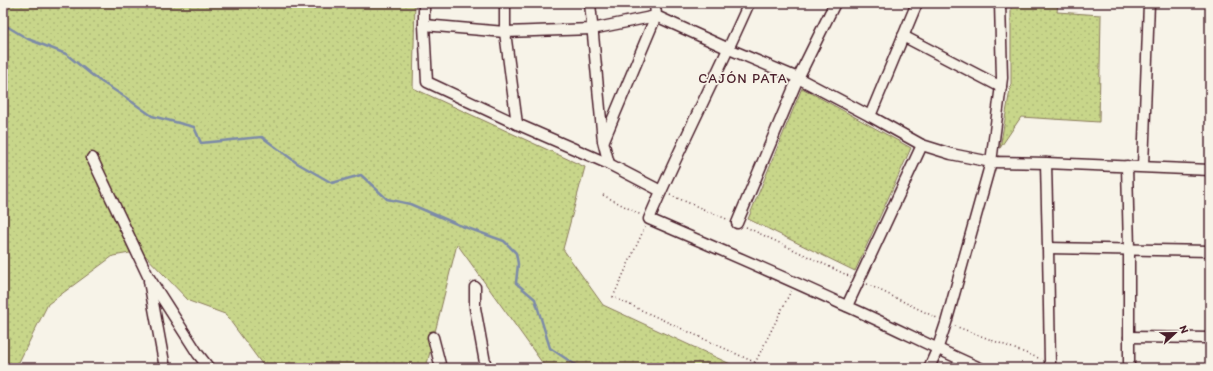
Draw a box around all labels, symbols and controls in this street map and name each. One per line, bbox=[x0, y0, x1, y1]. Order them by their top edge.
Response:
district label: CAJÓN PATA bbox=[698, 70, 788, 87]
north arrow bbox=[1155, 313, 1195, 353]
text: N bbox=[1176, 324, 1191, 335]

